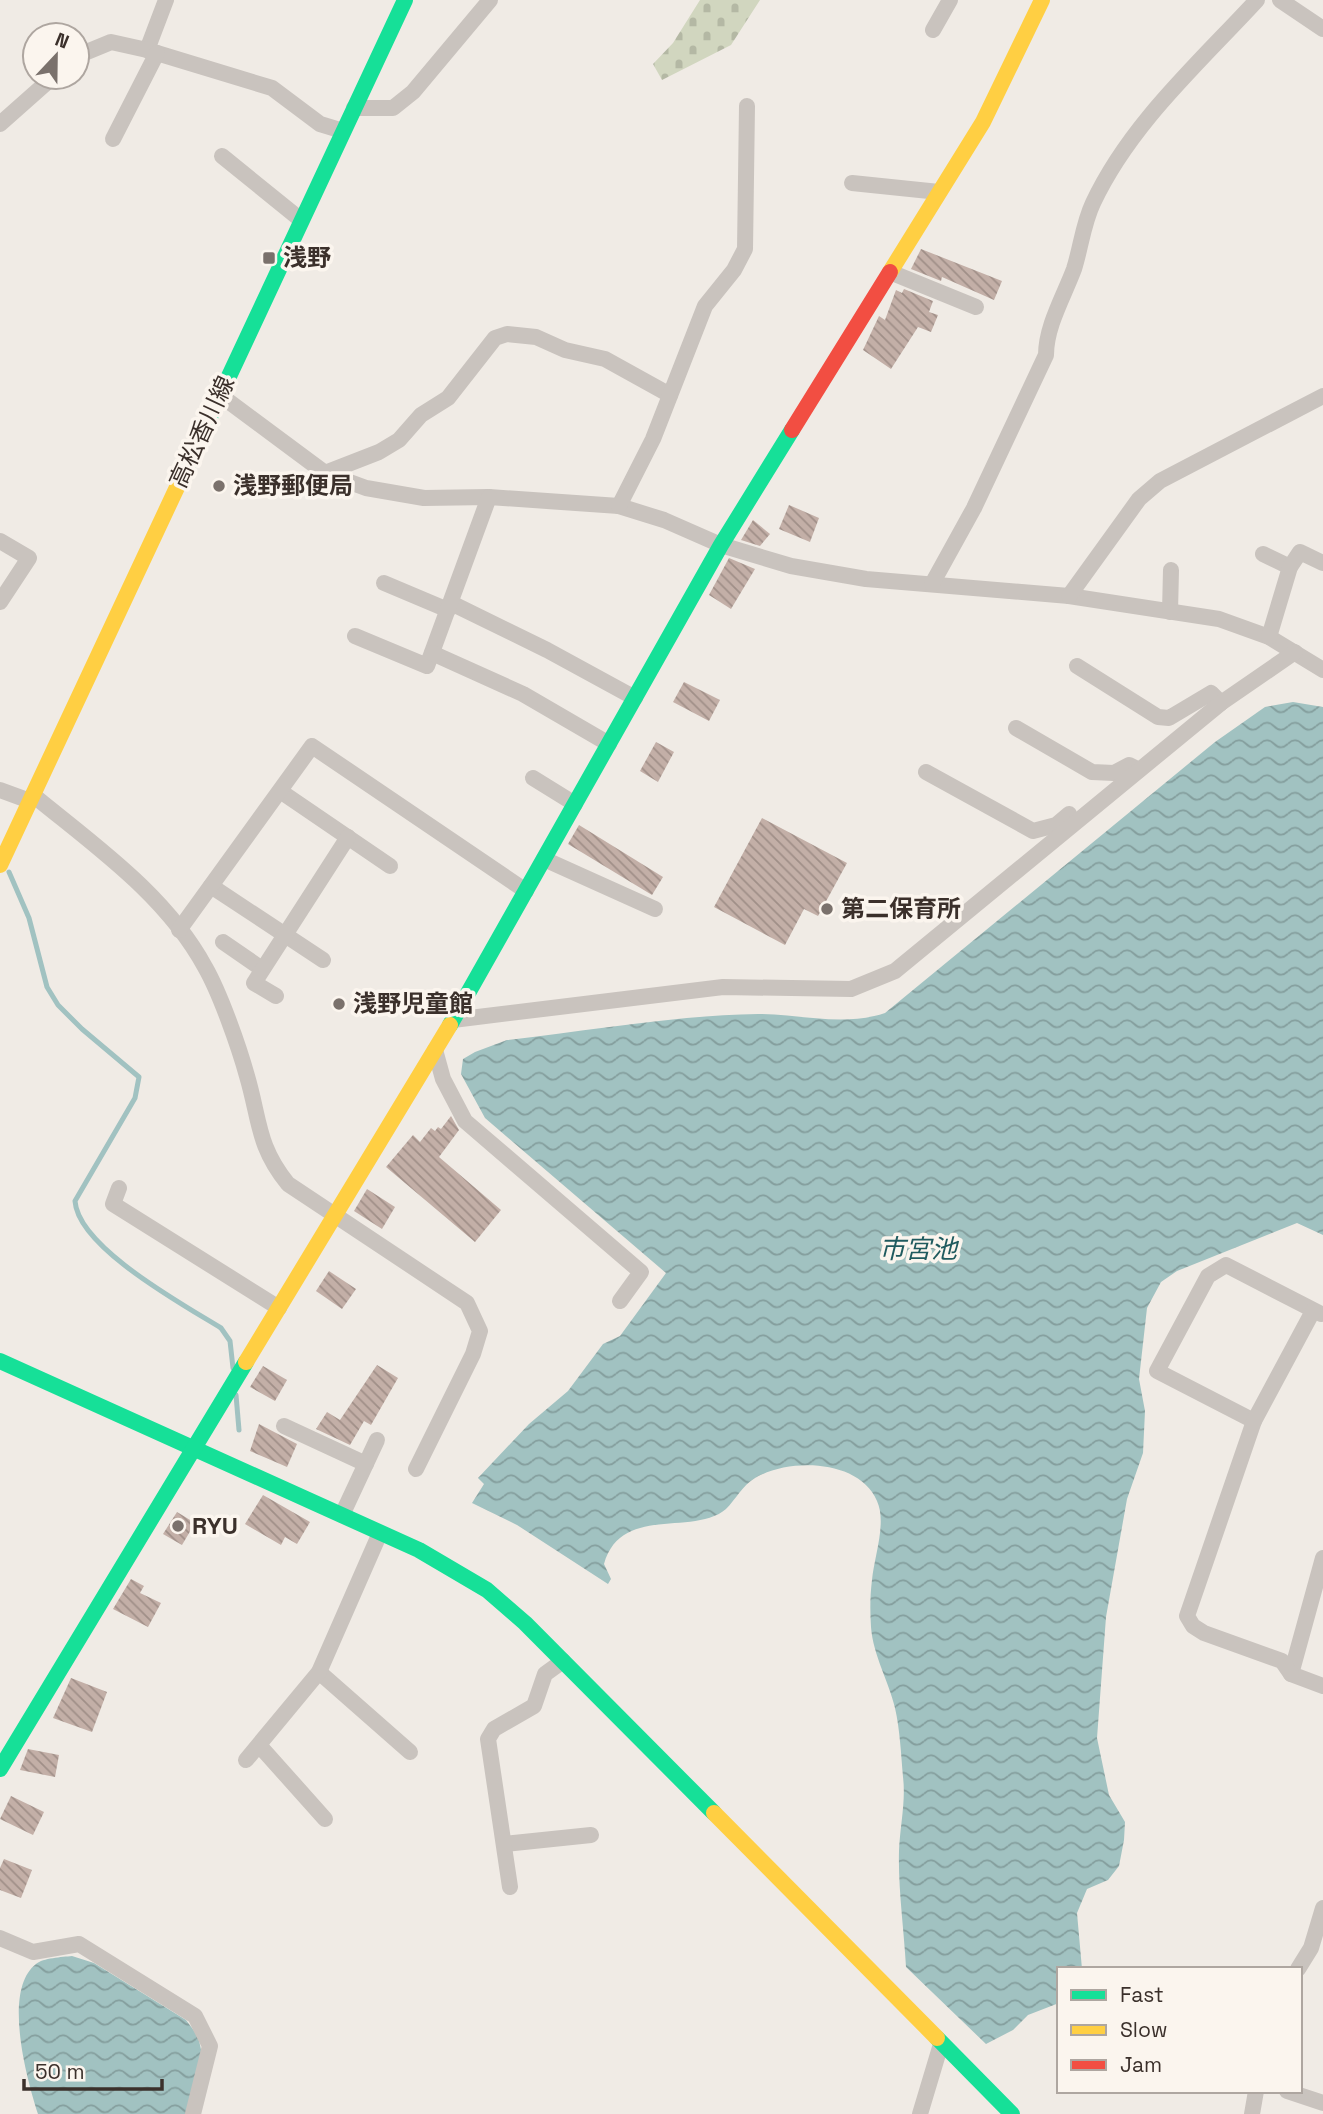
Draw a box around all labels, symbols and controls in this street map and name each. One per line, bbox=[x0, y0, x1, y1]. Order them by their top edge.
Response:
north arrow bbox=[21, 21, 91, 91]
text: N bbox=[52, 27, 73, 55]
place label: 浅野 bbox=[283, 242, 331, 273]
marker: 浅野 bbox=[261, 250, 277, 266]
street label: 高松香川線 bbox=[162, 371, 241, 493]
place label: 浅野郵便局 bbox=[233, 470, 353, 501]
marker: 浅野郵便局 bbox=[211, 478, 227, 494]
place label: 第二保育所 bbox=[841, 893, 961, 924]
marker: 第二保育所 bbox=[819, 901, 835, 917]
place label: 浅野児童館 bbox=[353, 988, 473, 1019]
marker: 浅野児童館 bbox=[331, 996, 347, 1012]
water label: 市宮池 bbox=[879, 1232, 960, 1266]
place label: RYU bbox=[192, 1510, 238, 1541]
marker: RYU bbox=[170, 1518, 186, 1534]
legend bbox=[1057, 1967, 1302, 2093]
text: Fast bbox=[1120, 1981, 1164, 2008]
text: Slow bbox=[1120, 2016, 1168, 2043]
scale bar bbox=[24, 2048, 163, 2092]
text: Jam bbox=[1120, 2051, 1162, 2078]
text: 50 m bbox=[35, 2058, 85, 2085]

